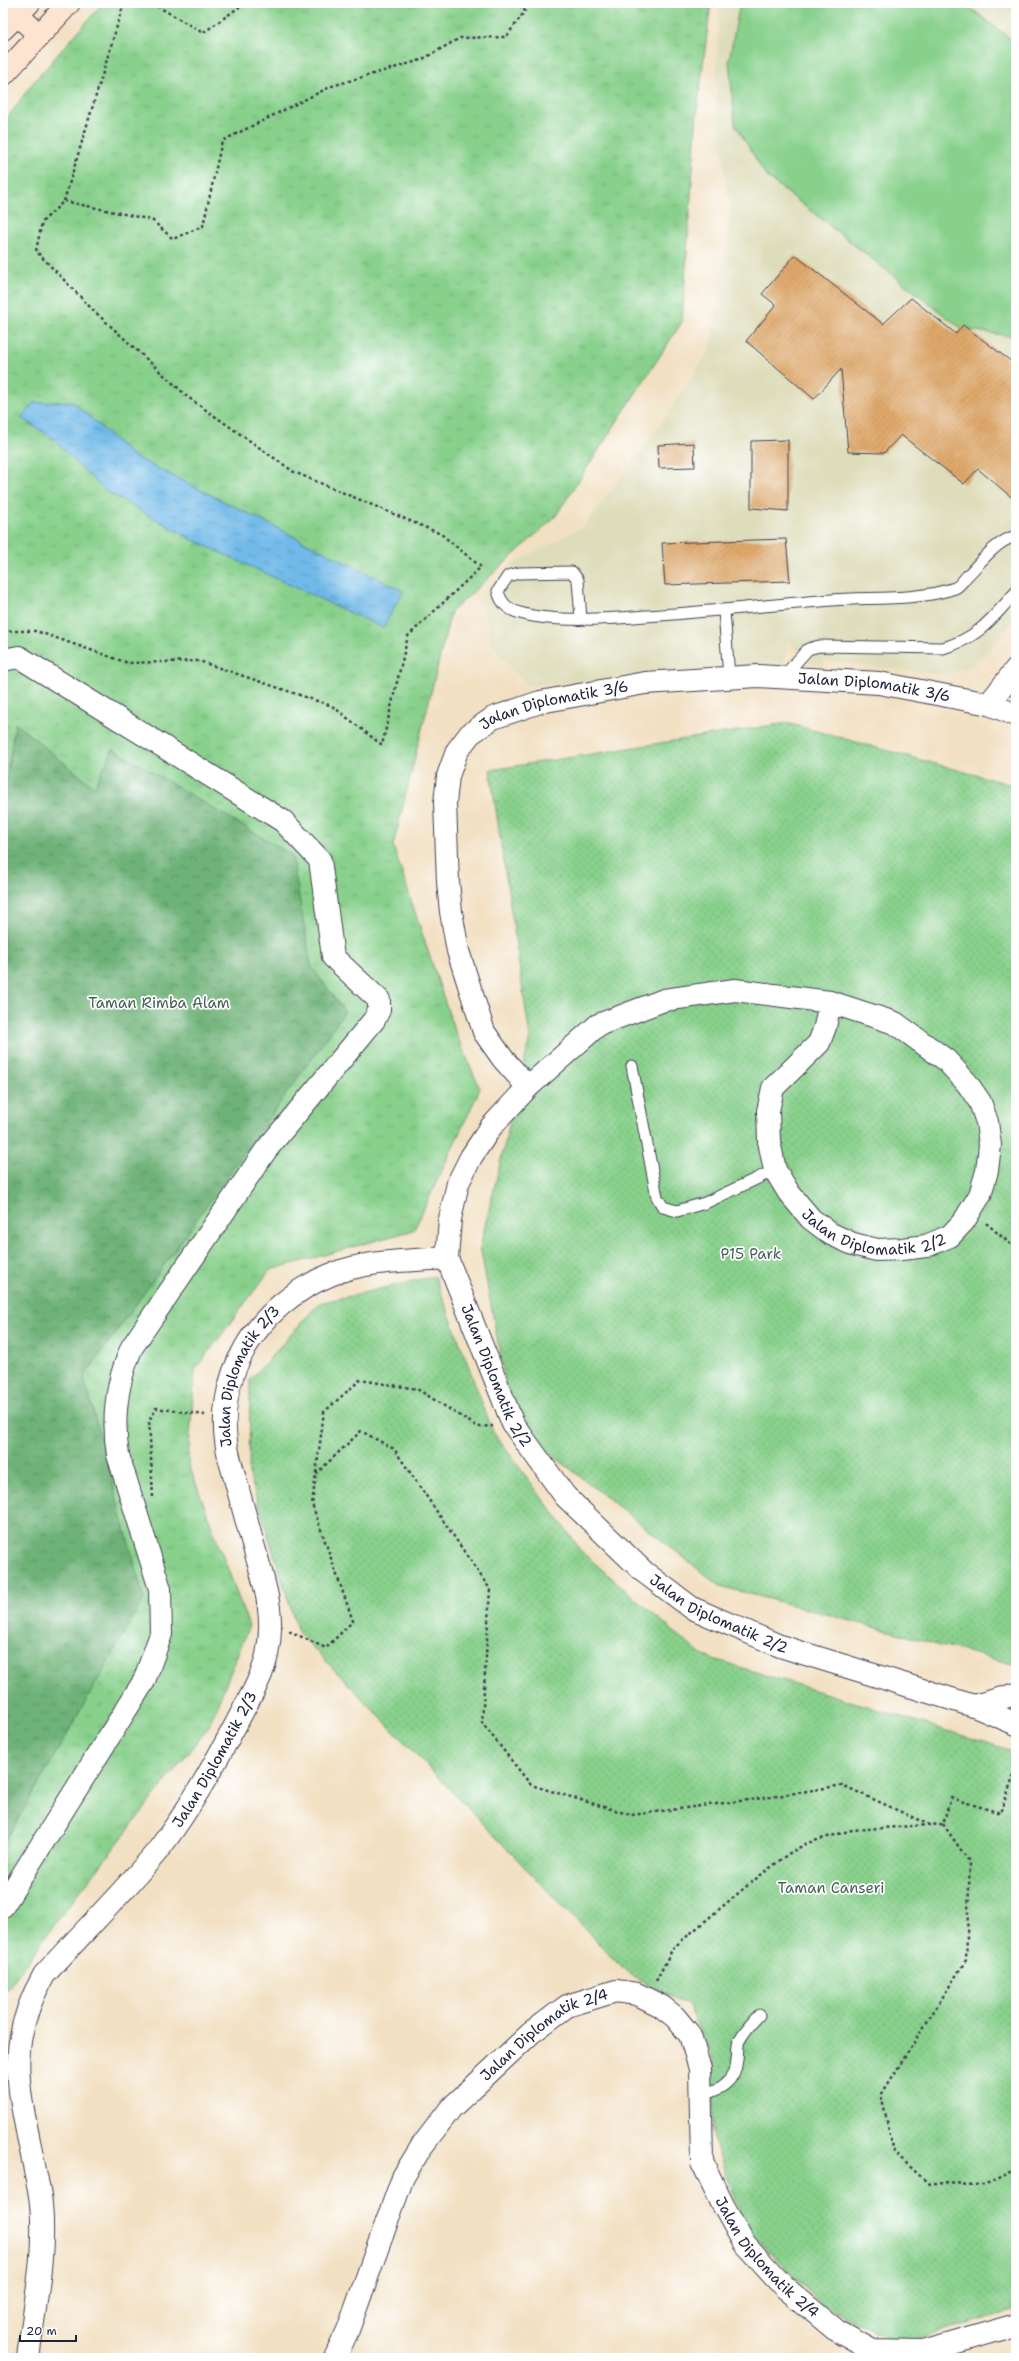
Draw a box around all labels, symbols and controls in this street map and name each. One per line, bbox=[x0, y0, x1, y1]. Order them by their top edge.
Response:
street label: Jalan Diplomatik 3/6 bbox=[797, 668, 952, 706]
street label: Jalan Diplomatik 3/6 bbox=[475, 676, 630, 734]
park label: Taman Rimba Alam bbox=[88, 993, 230, 1013]
street label: Jalan Diplomatik 2/2 bbox=[797, 1205, 949, 1260]
park label: P15 Park bbox=[721, 1244, 781, 1264]
street label: Jalan Diplomatik 2/3 bbox=[215, 1301, 284, 1448]
street label: Jalan Diplomatik 2/2 bbox=[456, 1301, 536, 1451]
street label: Jalan Diplomatik 2/2 bbox=[646, 1570, 790, 1658]
street label: Jalan Diplomatik 2/3 bbox=[168, 1688, 262, 1831]
park label: Taman Canseri bbox=[778, 1878, 884, 1898]
street label: Jalan Diplomatik 2/4 bbox=[476, 1984, 611, 2086]
street label: Jalan Diplomatik 2/4 bbox=[711, 2193, 823, 2322]
scale bar bbox=[20, 2317, 76, 2343]
text: 20 m bbox=[26, 2323, 57, 2339]

